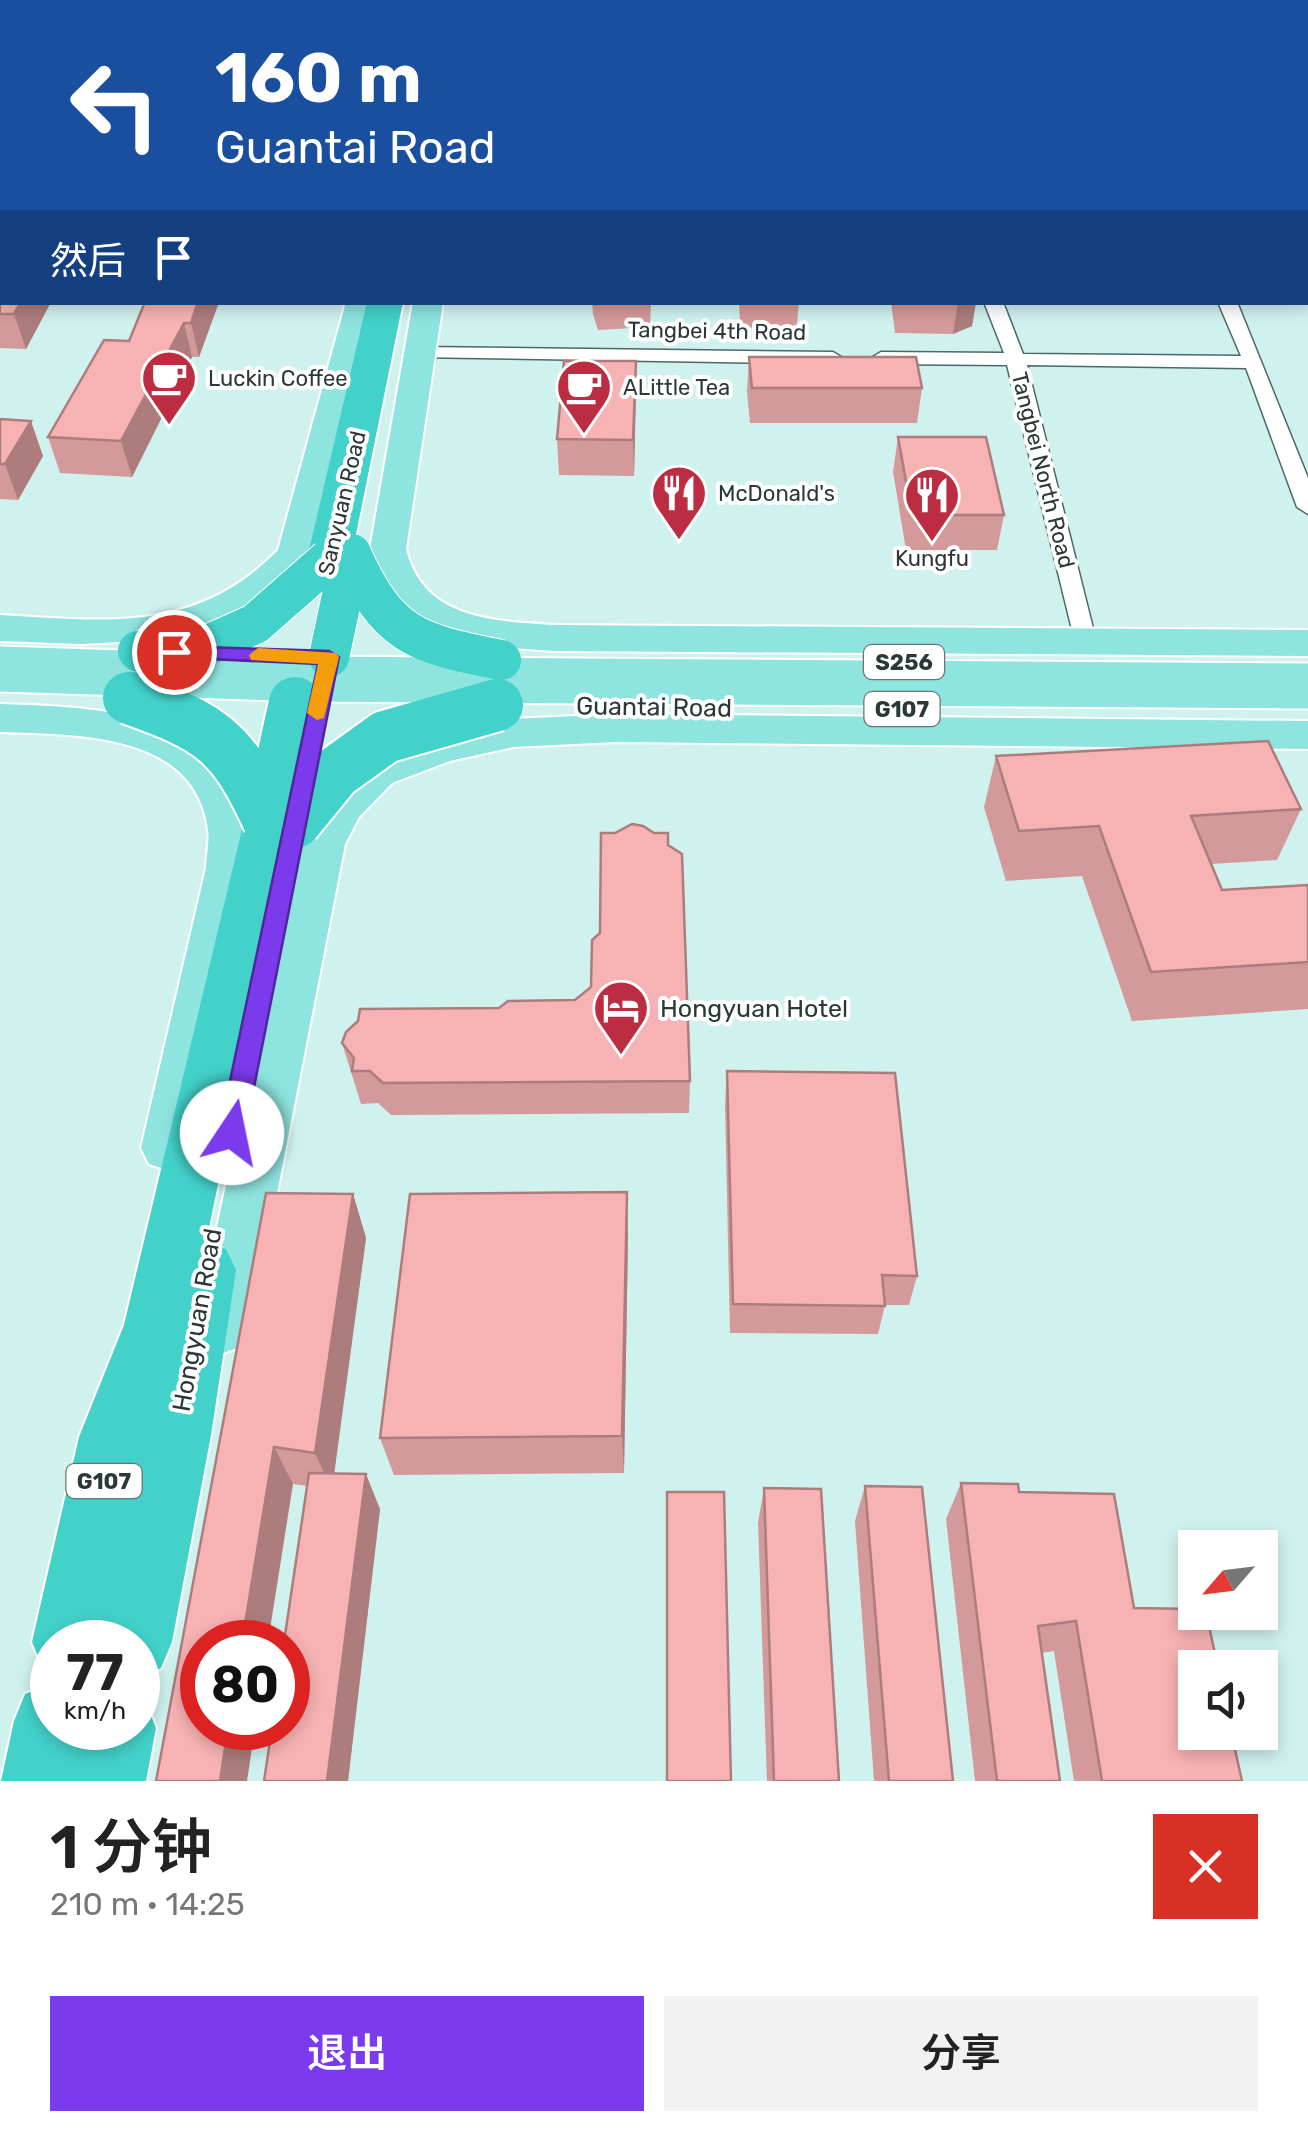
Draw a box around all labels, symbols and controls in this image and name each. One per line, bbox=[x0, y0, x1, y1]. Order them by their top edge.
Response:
text: 160 m bbox=[215, 37, 422, 120]
icon: left bbox=[50, 40, 180, 170]
text: Guantai Road bbox=[215, 121, 496, 174]
icon: arrive bbox=[146, 230, 201, 285]
text: 然后 bbox=[50, 238, 126, 284]
street label: Tangbei 4th Road bbox=[627, 316, 807, 346]
cafe icon: Luckin Coffee bbox=[139, 348, 199, 427]
cafe icon: ALittle Tea bbox=[554, 357, 614, 436]
place label: Luckin Coffee bbox=[208, 365, 348, 392]
street label: Tangbei North Road bbox=[1006, 369, 1080, 571]
place label: ALittle Tea bbox=[623, 374, 730, 401]
street label: Sanyuan Road bbox=[312, 428, 372, 578]
restaurant icon: McDonald's bbox=[649, 463, 709, 542]
restaurant icon: Kungfu bbox=[902, 465, 962, 544]
place label: McDonald's bbox=[718, 480, 835, 507]
place label: Kungfu bbox=[895, 545, 969, 572]
pin bbox=[132, 610, 217, 695]
icon: arrive bbox=[147, 625, 202, 680]
road number: S256 bbox=[864, 645, 944, 679]
street label: Guantai Road bbox=[576, 691, 732, 723]
road number: G107 bbox=[864, 692, 940, 726]
hotel icon: Hongyuan Hotel bbox=[591, 978, 651, 1057]
place label: Hongyuan Hotel bbox=[660, 994, 848, 1023]
position arrow bbox=[180, 1081, 284, 1185]
street label: Hongyuan Road bbox=[167, 1226, 227, 1414]
road number: G107 bbox=[66, 1464, 142, 1498]
north arrow bbox=[1178, 1530, 1278, 1630]
map controls bbox=[1178, 1530, 1278, 1750]
speed limit sign: 80 bbox=[180, 1620, 310, 1750]
text: 77 bbox=[66, 1643, 124, 1703]
button: sound bbox=[1178, 1650, 1278, 1750]
text: km/h bbox=[64, 1696, 126, 1725]
text: 1 分钟 bbox=[50, 1812, 212, 1883]
button: close bbox=[1153, 1814, 1258, 1919]
text: 210 m · 14:25 bbox=[50, 1885, 245, 1923]
button: 退出 bbox=[50, 1996, 644, 2111]
button: 分享 bbox=[664, 1996, 1258, 2111]

